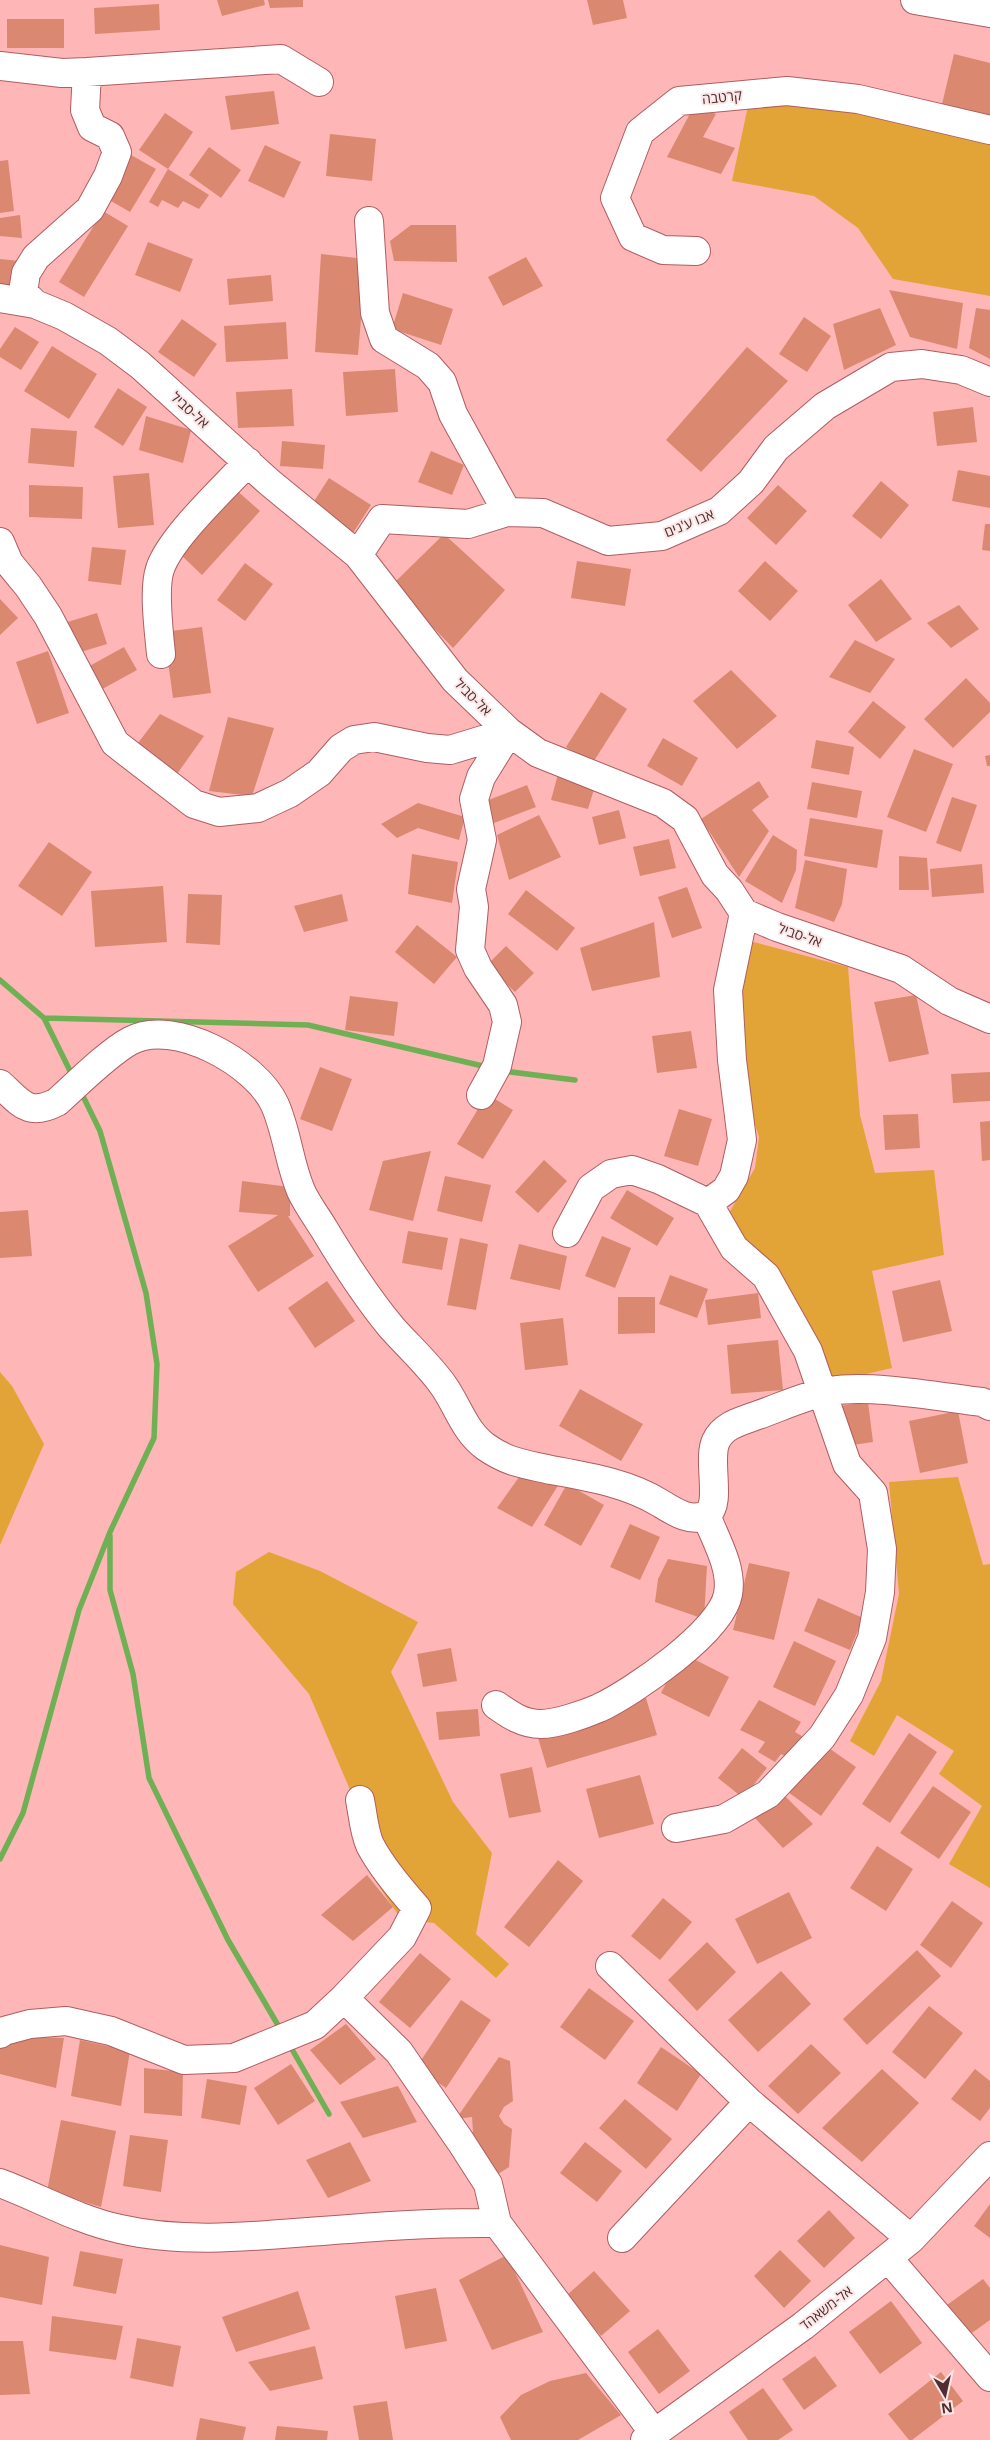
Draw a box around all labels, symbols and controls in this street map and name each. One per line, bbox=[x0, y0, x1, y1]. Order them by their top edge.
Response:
street label: קרטבה bbox=[701, 85, 743, 108]
street label: אל-סביל bbox=[167, 387, 214, 432]
street label: אבו ע'נים bbox=[661, 504, 717, 541]
street label: אל-סביל bbox=[451, 674, 496, 719]
street label: אל-סביל bbox=[776, 918, 825, 951]
street label: אל-משאהד bbox=[795, 2281, 856, 2334]
north arrow bbox=[920, 2370, 970, 2420]
text: N bbox=[940, 2398, 954, 2419]

